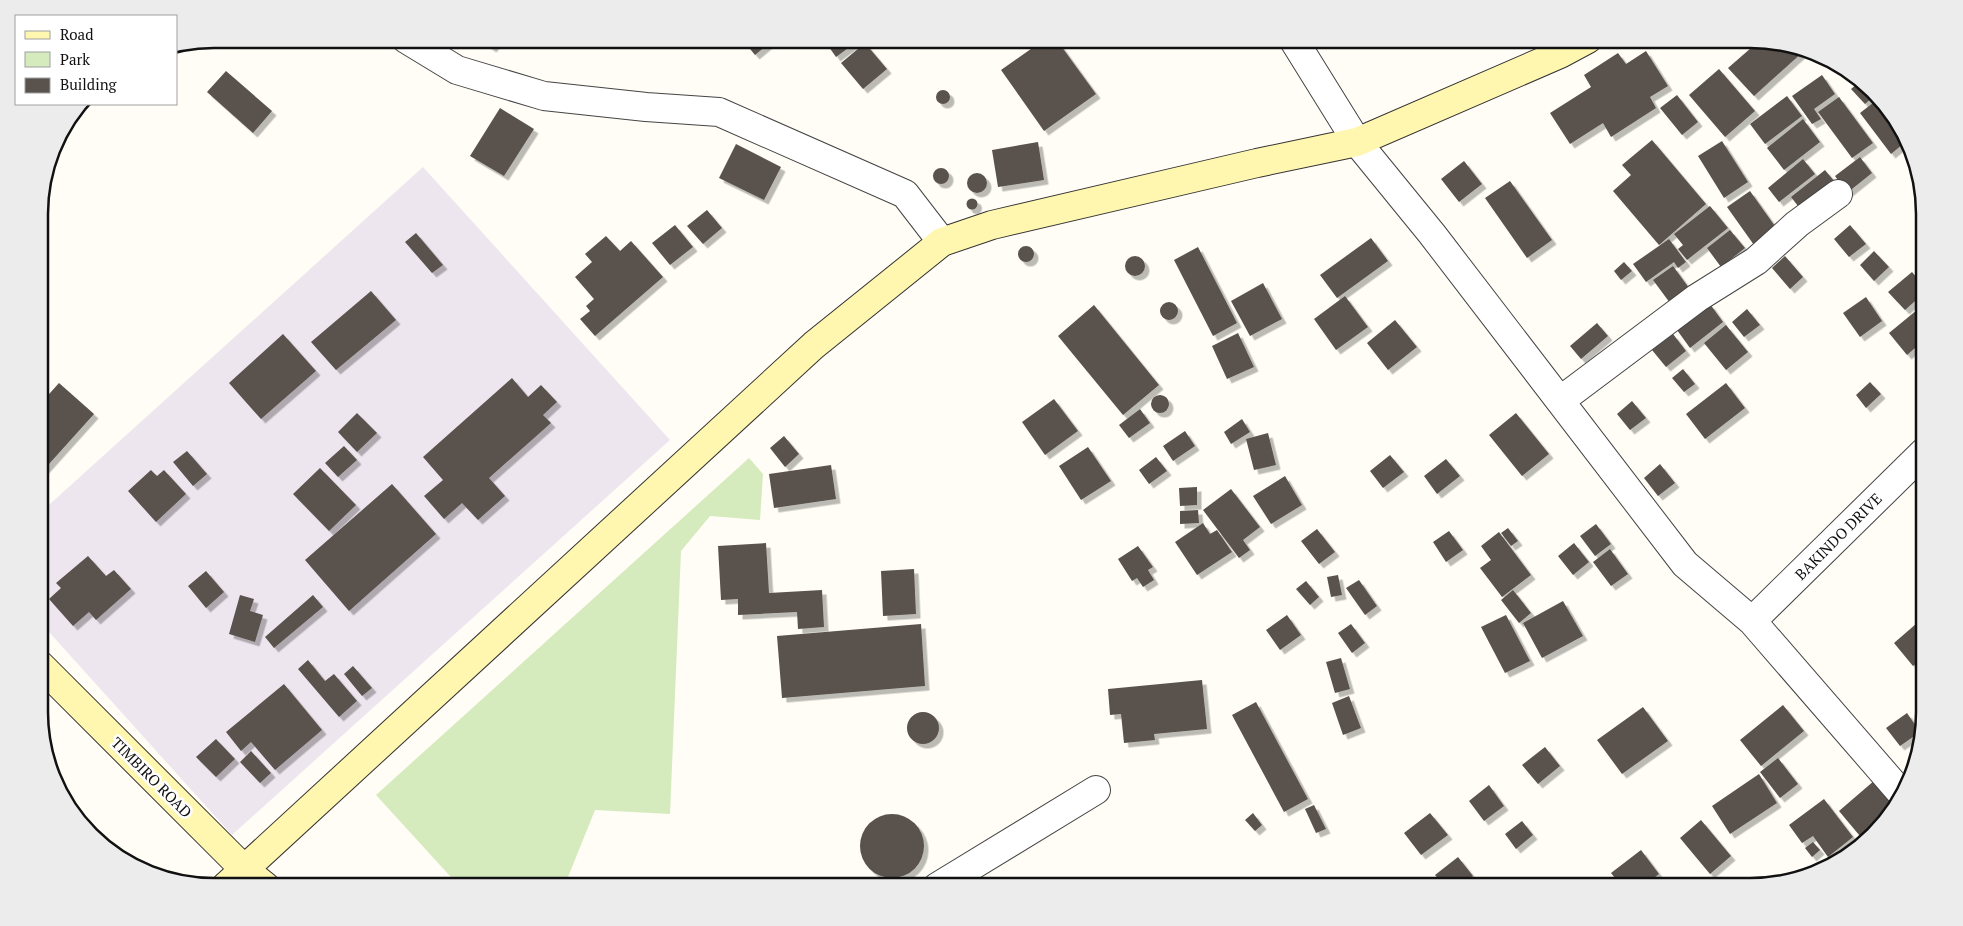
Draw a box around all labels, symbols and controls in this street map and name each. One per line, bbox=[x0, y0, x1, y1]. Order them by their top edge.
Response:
legend bbox=[15, 15, 178, 105]
text: Road bbox=[60, 24, 93, 44]
text: Park bbox=[60, 49, 90, 69]
text: Building bbox=[60, 74, 118, 94]
street label: BAKINDO DRIVE bbox=[1790, 488, 1886, 584]
street label: TIMBIRO ROAD bbox=[107, 732, 197, 822]

